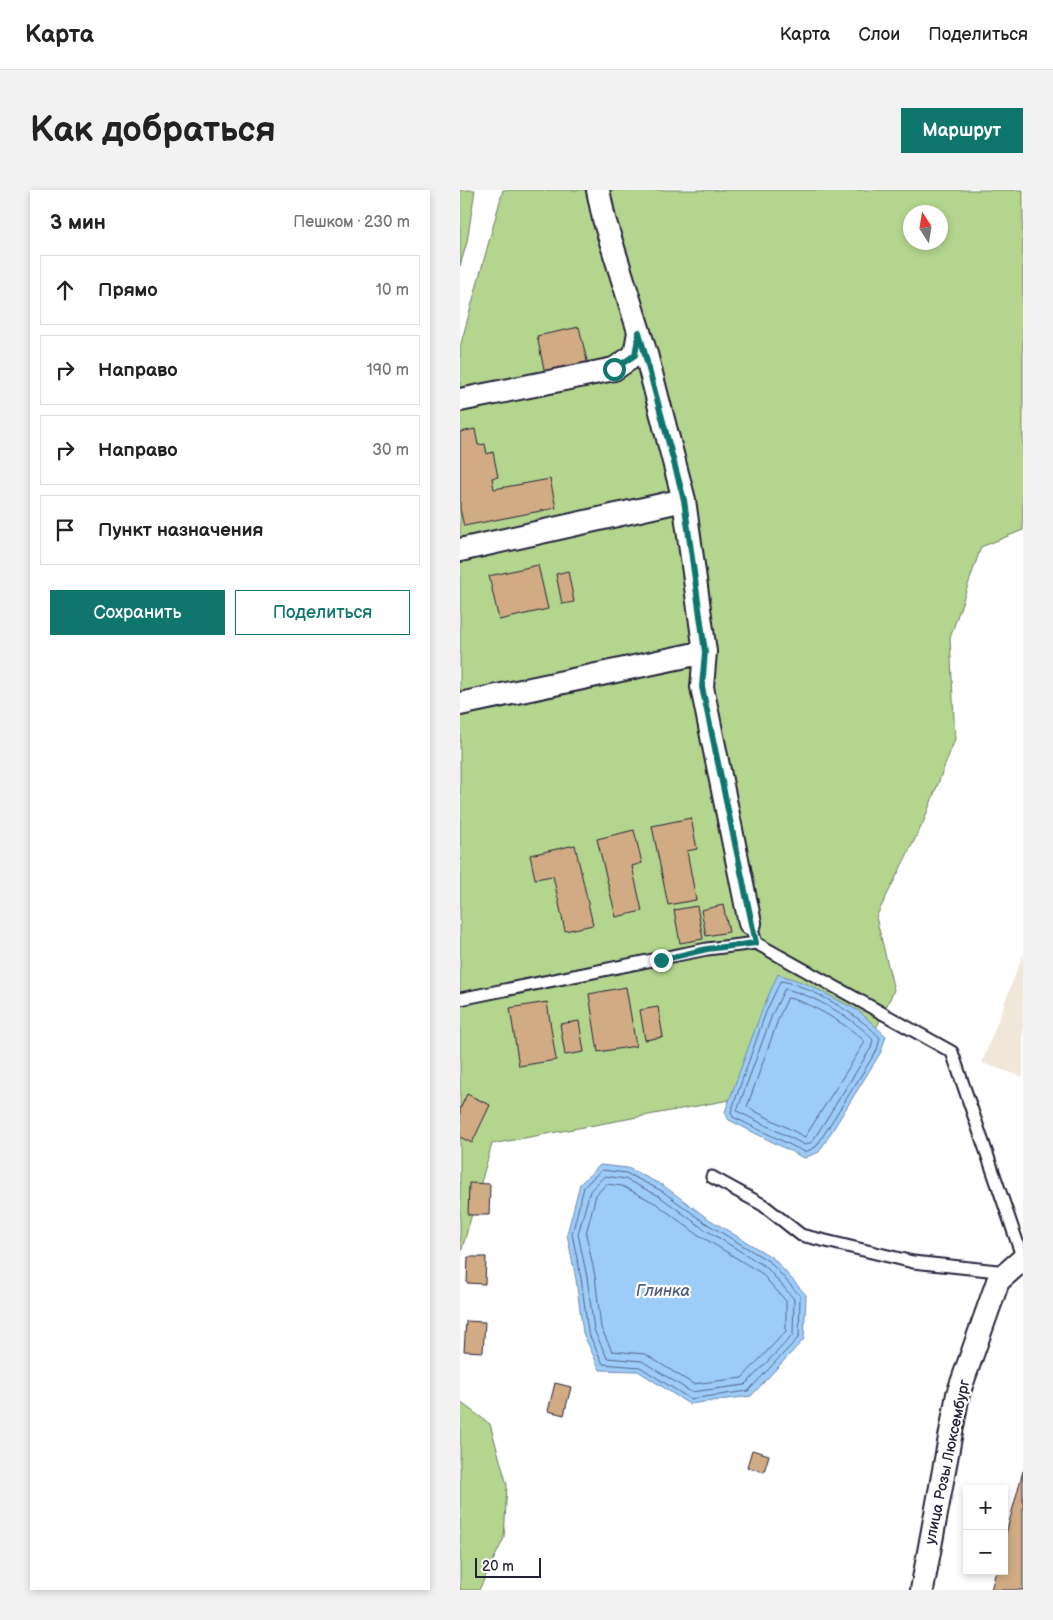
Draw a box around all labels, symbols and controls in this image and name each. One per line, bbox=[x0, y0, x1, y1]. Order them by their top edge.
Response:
text: Карта bbox=[25, 20, 94, 49]
text: Карта bbox=[780, 24, 830, 45]
text: Слои bbox=[858, 24, 900, 45]
text: Поделиться bbox=[928, 24, 1028, 45]
button: Маршрут bbox=[901, 108, 1023, 153]
text: Как добраться bbox=[30, 109, 276, 152]
north arrow bbox=[903, 205, 948, 250]
text: 3 мин bbox=[50, 210, 106, 235]
text: Пешком · 230 m bbox=[293, 213, 410, 232]
icon: ahead bbox=[51, 276, 79, 304]
text: Прямо bbox=[98, 279, 158, 302]
text: 10 m bbox=[376, 281, 409, 300]
icon: right bbox=[51, 356, 79, 384]
route start bbox=[603, 358, 626, 381]
text: Направо bbox=[98, 359, 178, 382]
text: 190 m bbox=[367, 361, 409, 380]
icon: right bbox=[51, 436, 79, 464]
text: Направо bbox=[98, 439, 178, 462]
text: 30 m bbox=[372, 441, 409, 460]
icon: arrive bbox=[51, 516, 79, 544]
text: Пункт назначения bbox=[98, 519, 263, 542]
button: Сохранить bbox=[50, 590, 225, 635]
button: Поделиться bbox=[235, 590, 410, 635]
route end bbox=[650, 949, 673, 972]
water label: Глинка bbox=[636, 1282, 690, 1301]
street label: улица Розы Люксембург bbox=[921, 1378, 974, 1546]
map controls bbox=[963, 1485, 1008, 1575]
button: + bbox=[963, 1485, 1008, 1530]
button: − bbox=[963, 1530, 1008, 1575]
scale bar bbox=[475, 1555, 541, 1578]
text: 20 m bbox=[482, 1558, 514, 1575]

